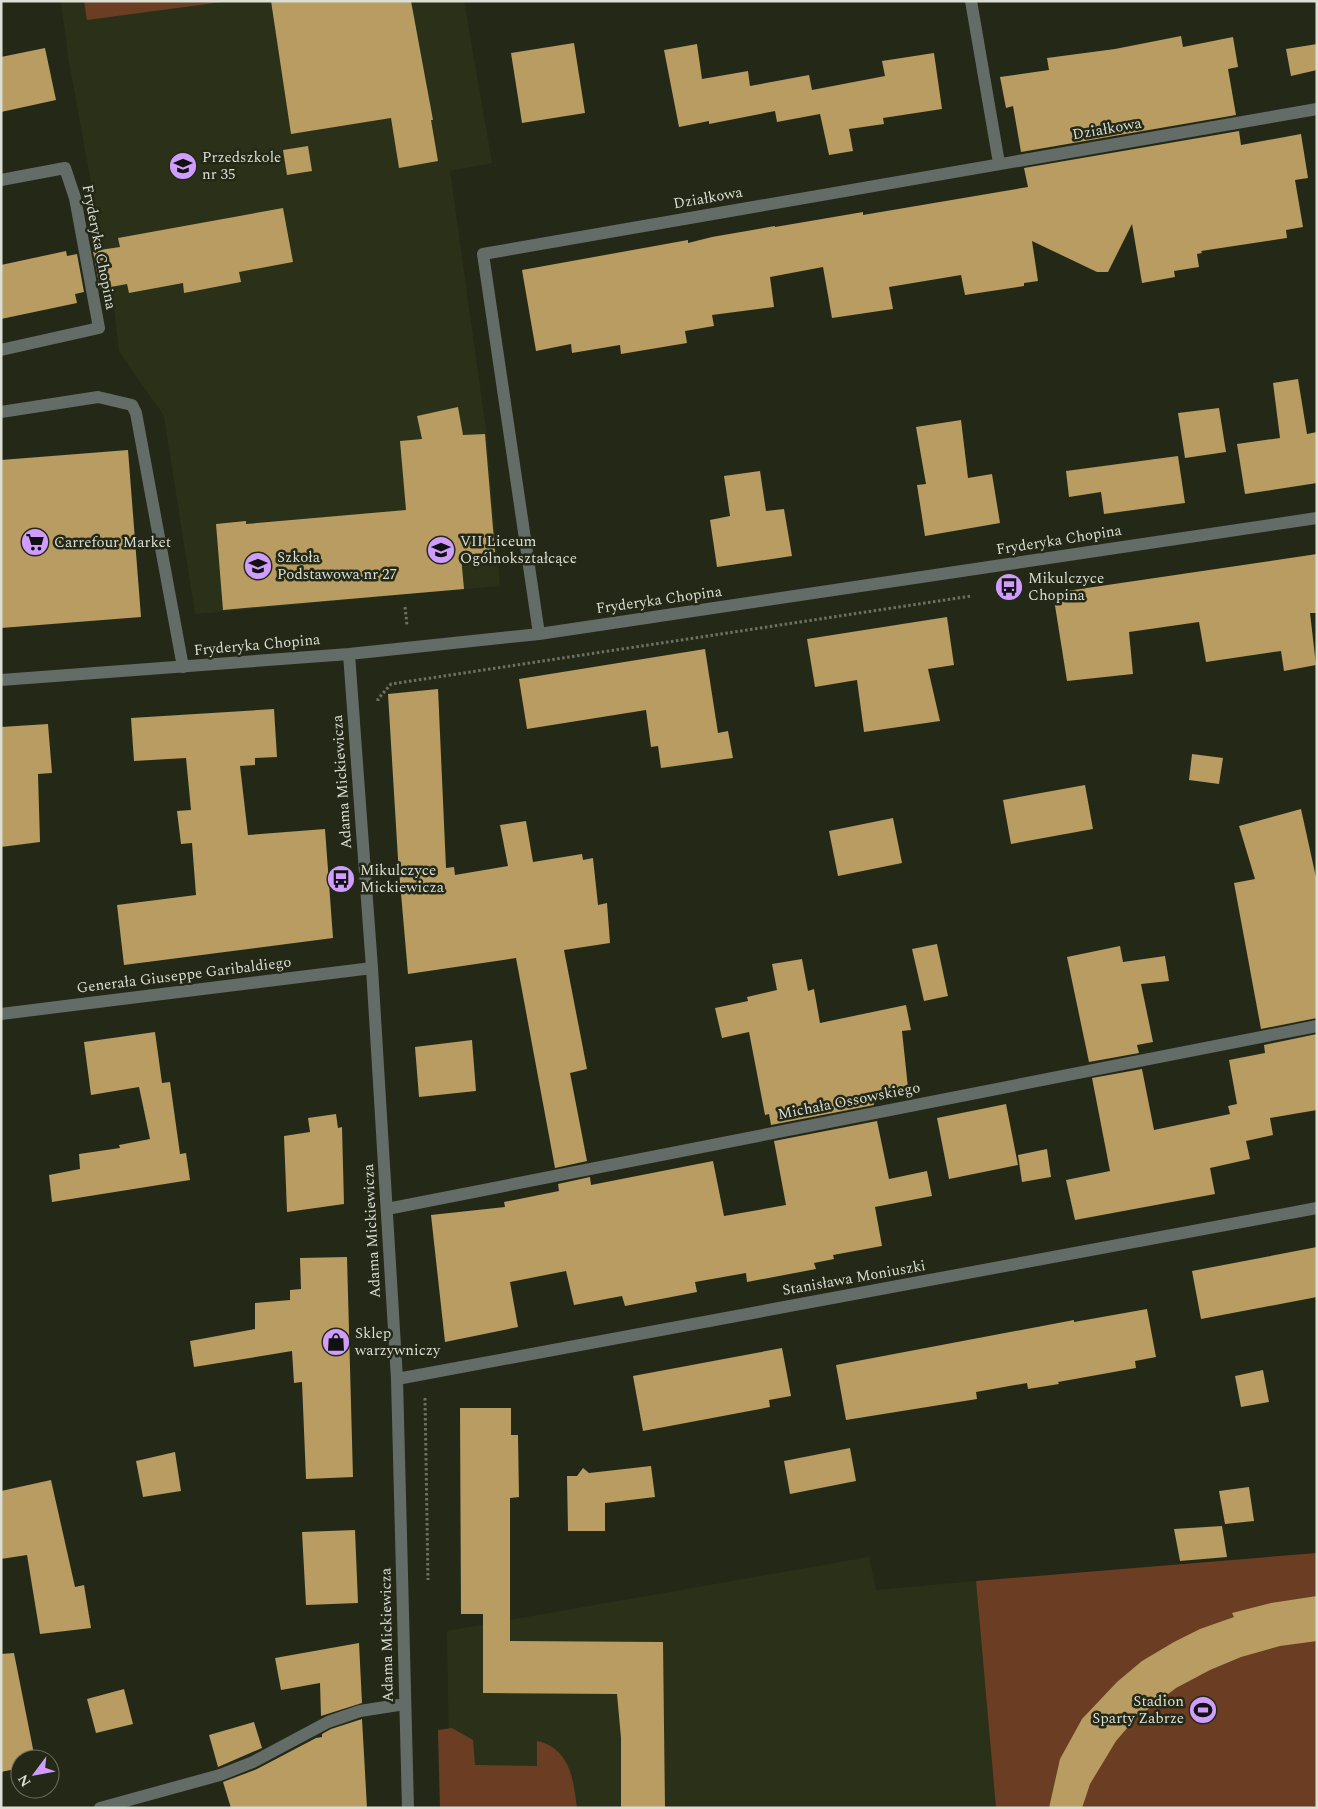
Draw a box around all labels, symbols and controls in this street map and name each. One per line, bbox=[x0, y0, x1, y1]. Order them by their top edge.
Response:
street label: Działkowa bbox=[1071, 111, 1144, 146]
place label: Przedszkole nr 35 bbox=[202, 146, 281, 186]
school or university icon: Przedszkole nr 35 bbox=[168, 151, 198, 181]
street label: Działkowa bbox=[672, 180, 745, 215]
street label: Fryderyka Chopina bbox=[76, 183, 123, 312]
street label: Fryderyka Chopina bbox=[995, 519, 1124, 561]
supermarket icon: Carrefour Market bbox=[20, 527, 50, 557]
place label: VII Liceum Ogólnokształcące bbox=[460, 530, 577, 570]
place label: Carrefour Market bbox=[54, 531, 171, 554]
school or university icon: VII Liceum Ogólnokształcące bbox=[426, 535, 456, 565]
place label: Szkoła Podstawowa nr 27 bbox=[277, 546, 397, 586]
school or university icon: Szkoła Podstawowa nr 27 bbox=[243, 551, 273, 581]
place label: Mikulczyce Chopina bbox=[1028, 567, 1104, 607]
bus stop icon: Mikulczyce Chopina bbox=[994, 572, 1024, 602]
street label: Fryderyka Chopina bbox=[595, 580, 724, 620]
street label: Fryderyka Chopina bbox=[193, 628, 322, 662]
street label: Adama Mickiewicza bbox=[326, 713, 358, 850]
place label: Mikulczyce Mickiewicza bbox=[360, 859, 445, 899]
bus stop icon: Mikulczyce Mickiewicza bbox=[326, 864, 356, 894]
street label: Generała Giuseppe Garibaldiego bbox=[75, 950, 293, 1000]
street label: Michała Ossowskiego bbox=[776, 1076, 922, 1126]
street label: Adama Mickiewicza bbox=[357, 1163, 387, 1299]
street label: Stanisława Moniuszki bbox=[781, 1254, 927, 1302]
place label: Sklep warzywniczy bbox=[354, 1322, 441, 1362]
shop icon: Sklep warzywniczy bbox=[321, 1327, 351, 1357]
street label: Adama Mickiewicza bbox=[374, 1567, 400, 1703]
place label: Stadion Sparty Zabrze bbox=[1092, 1690, 1184, 1730]
sports icon: Stadion Sparty Zabrze bbox=[1188, 1695, 1218, 1725]
north arrow bbox=[10, 1749, 60, 1799]
text: N bbox=[12, 1770, 36, 1791]

